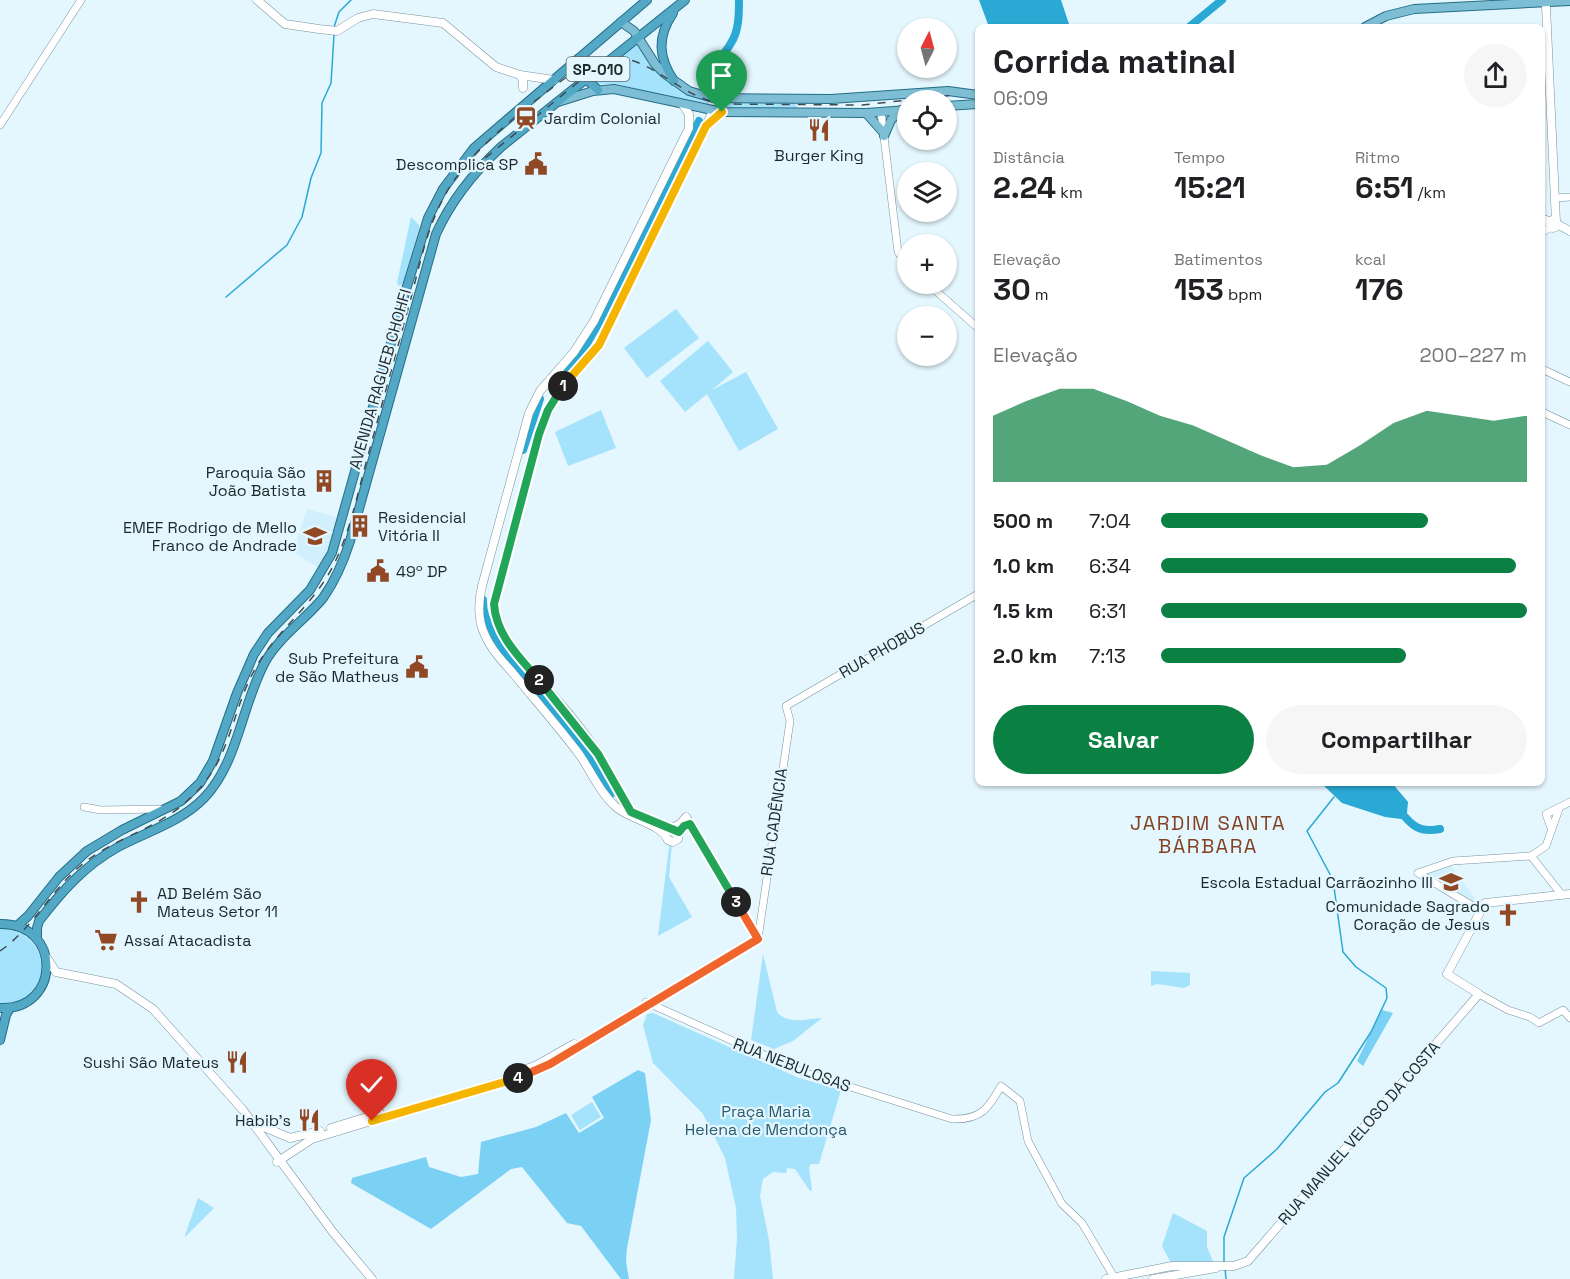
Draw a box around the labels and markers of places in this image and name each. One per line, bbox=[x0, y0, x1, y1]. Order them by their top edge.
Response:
pin bbox=[696, 50, 747, 112]
station icon: Jardim Colonial bbox=[513, 105, 539, 131]
place label: Jardim Colonial bbox=[544, 108, 661, 129]
restaurant icon: Burger King bbox=[806, 117, 832, 143]
place label: Burger King bbox=[774, 145, 864, 166]
public building icon: Descomplica SP bbox=[523, 151, 549, 177]
place label: Descomplica SP bbox=[396, 154, 518, 175]
pin: 1 bbox=[548, 371, 578, 401]
place label: Paroquia São João Batista bbox=[206, 462, 306, 501]
building icon: Paroquia São João Batista bbox=[311, 468, 337, 494]
place label: Residencial Vitória II bbox=[378, 507, 466, 546]
building icon: Residencial Vitória II bbox=[347, 513, 373, 539]
place label: EMEF Rodrigo de Mello Franco de Andrade bbox=[123, 517, 297, 556]
school or university icon: EMEF Rodrigo de Mello Franco de Andrade bbox=[302, 523, 328, 549]
public building icon: 49º DP bbox=[365, 558, 391, 584]
place label: 49º DP bbox=[396, 561, 448, 582]
place label: Sub Prefeitura de São Matheus bbox=[275, 648, 399, 687]
public building icon: Sub Prefeitura de São Matheus bbox=[404, 654, 430, 680]
pin: 2 bbox=[524, 665, 554, 695]
school or university icon: Escola Estadual Carrãozinho III bbox=[1438, 869, 1464, 895]
place label: Escola Estadual Carrãozinho III bbox=[1201, 872, 1433, 893]
place label: AD Belém São Mateus Setor 11 bbox=[157, 883, 278, 922]
pin: 3 bbox=[721, 887, 751, 917]
church icon: AD Belém São Mateus Setor 11 bbox=[126, 889, 152, 915]
place label: Comunidade Sagrado Coração de Jesus bbox=[1326, 896, 1490, 935]
church icon: Comunidade Sagrado Coração de Jesus bbox=[1495, 902, 1521, 928]
supermarket icon: Assaí Atacadista bbox=[93, 927, 119, 953]
place label: Assaí Atacadista bbox=[124, 930, 252, 951]
restaurant icon: Sushi São Mateus bbox=[224, 1049, 250, 1075]
place label: Sushi São Mateus bbox=[83, 1052, 219, 1073]
pin bbox=[346, 1059, 397, 1121]
pin: 4 bbox=[503, 1063, 533, 1093]
restaurant icon: Habib's bbox=[296, 1107, 322, 1133]
place label: Habib's bbox=[235, 1110, 291, 1131]

